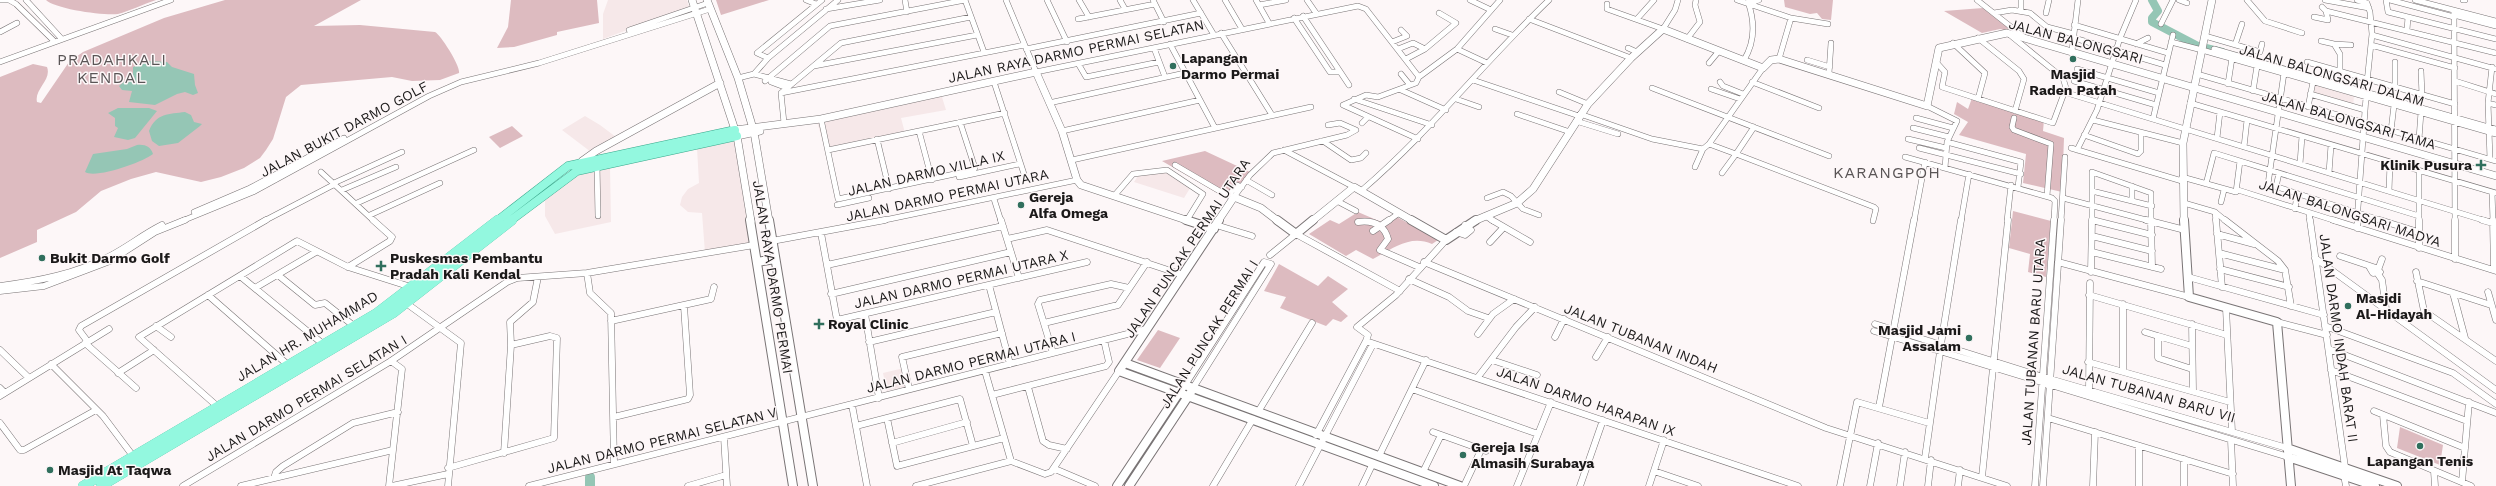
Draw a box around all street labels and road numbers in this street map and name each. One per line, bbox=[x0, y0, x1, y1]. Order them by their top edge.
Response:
street label: JALAN BALONGSARI bbox=[2007, 15, 2145, 67]
street label: JALAN RAYA DARMO PERMAI SELATAN bbox=[947, 16, 1205, 86]
street label: JALAN BALONGSARI DALAM bbox=[2238, 41, 2426, 109]
street label: JALAN BUKIT DARMO GOLF bbox=[257, 78, 431, 180]
street label: JALAN BALONGSARI TAMA bbox=[2260, 87, 2438, 153]
street label: JALAN DARMO VILLA IX bbox=[846, 147, 1006, 199]
street label: JALAN PUNCAK PERMAI UTARA bbox=[1121, 155, 1253, 341]
street label: JALAN DARMO PERMAI UTARA bbox=[844, 166, 1050, 224]
street label: JALAN BALONGSARI MADYA bbox=[2257, 176, 2443, 250]
street label: JALAN RAYA DARMO PERMAI bbox=[750, 179, 796, 375]
street label: JALAN DARMO INDAH BARAT II bbox=[2316, 233, 2362, 443]
street label: JALAN TUBANAN BARU UTARA bbox=[2018, 238, 2048, 446]
street label: JALAN DARMO PERMAI UTARA X bbox=[852, 247, 1070, 311]
street label: JALAN PUNCAK PERMAI I bbox=[1157, 257, 1261, 411]
street label: JALAN HR. MUHAMMAD bbox=[233, 287, 381, 385]
street label: JALAN TUBANAN INDAH bbox=[1562, 300, 1720, 376]
street label: JALAN DARMO PERMAI UTARA I bbox=[865, 328, 1077, 396]
street label: JALAN DARMO PERMAI SELATAN I bbox=[203, 331, 409, 465]
street label: JALAN TUBANAN BARU VII bbox=[2061, 361, 2237, 425]
street label: JALAN DARMO HARAPAN IX bbox=[1495, 363, 1677, 439]
street label: JALAN DARMO PERMAI SELATAN V bbox=[545, 404, 779, 476]

